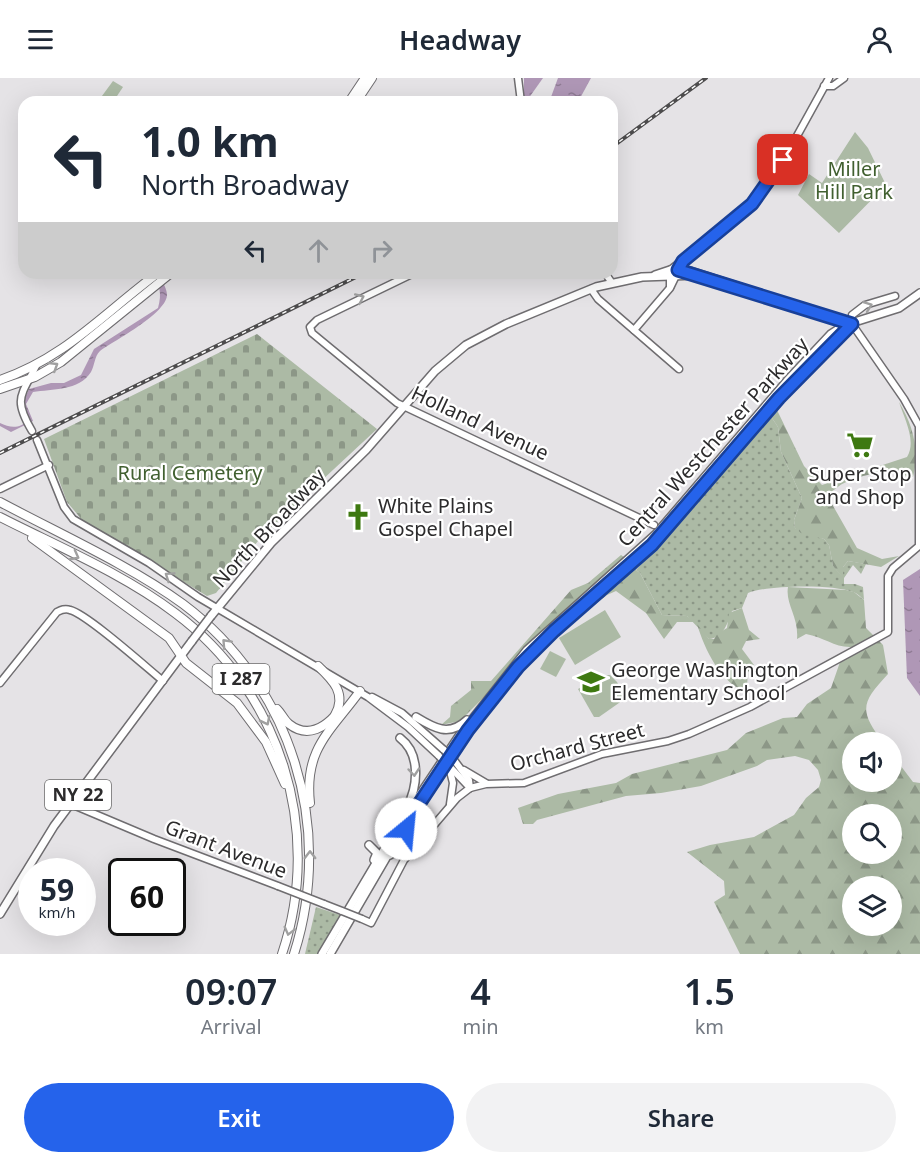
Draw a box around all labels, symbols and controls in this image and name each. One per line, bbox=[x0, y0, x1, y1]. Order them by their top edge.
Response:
text: Headway bbox=[399, 21, 521, 58]
icon: menu bbox=[24, 23, 57, 56]
icon: person bbox=[863, 23, 896, 56]
text: 1.0 km bbox=[141, 112, 279, 169]
icon: left bbox=[42, 120, 120, 198]
pin bbox=[757, 134, 808, 185]
icon: arrive bbox=[766, 143, 799, 176]
park label: Miller Hill Park bbox=[815, 155, 893, 205]
text: North Broadway bbox=[141, 166, 349, 203]
icon: left bbox=[239, 234, 272, 267]
icon: ahead bbox=[302, 234, 335, 267]
icon: right bbox=[365, 234, 398, 267]
one-way arrow bbox=[353, 293, 364, 305]
one-way arrow bbox=[863, 300, 873, 313]
street label: Central Westchester Parkway bbox=[611, 330, 815, 552]
one-way arrow bbox=[48, 362, 58, 374]
street label: Holland Avenue bbox=[407, 379, 553, 466]
supermarket icon: Super Stop and Shop bbox=[845, 430, 875, 460]
park label: Rural Cemetery bbox=[117, 459, 263, 486]
place label: Super Stop and Shop bbox=[809, 460, 911, 510]
street label: North Broadway bbox=[206, 462, 332, 593]
place label: White Plains Gospel Chapel bbox=[378, 492, 513, 542]
church icon: White Plains Gospel Chapel bbox=[343, 502, 373, 532]
one-way arrow bbox=[69, 549, 80, 560]
one-way arrow bbox=[164, 572, 175, 583]
one-way arrow bbox=[222, 639, 233, 650]
place label: George Washington Elementary School bbox=[611, 656, 799, 706]
road number: I 287 bbox=[212, 664, 270, 694]
school or university icon: George Washington Elementary School bbox=[576, 667, 606, 697]
one-way arrow bbox=[259, 715, 271, 726]
street label: Orchard Street bbox=[507, 716, 647, 777]
map controls bbox=[842, 732, 902, 936]
button: sound bbox=[842, 732, 902, 792]
one-way arrow bbox=[408, 767, 421, 776]
road number: NY 22 bbox=[45, 780, 111, 810]
position arrow bbox=[374, 797, 438, 861]
button: search bbox=[842, 804, 902, 864]
street label: Grant Avenue bbox=[161, 813, 291, 884]
one-way arrow bbox=[304, 851, 316, 860]
speed limit sign: 60 bbox=[108, 858, 186, 936]
text: 59 bbox=[40, 869, 74, 910]
button: layers bbox=[842, 876, 902, 936]
text: km/h bbox=[39, 902, 75, 922]
one-way arrow bbox=[283, 926, 296, 936]
text: 09:07 bbox=[185, 967, 277, 1016]
text: 4 bbox=[470, 967, 491, 1016]
text: 1.5 bbox=[684, 967, 735, 1016]
text: Arrival bbox=[201, 1013, 262, 1040]
text: min bbox=[462, 1013, 499, 1040]
text: km bbox=[695, 1013, 724, 1040]
button: Exit bbox=[24, 1083, 454, 1152]
button: Share bbox=[466, 1083, 896, 1152]

